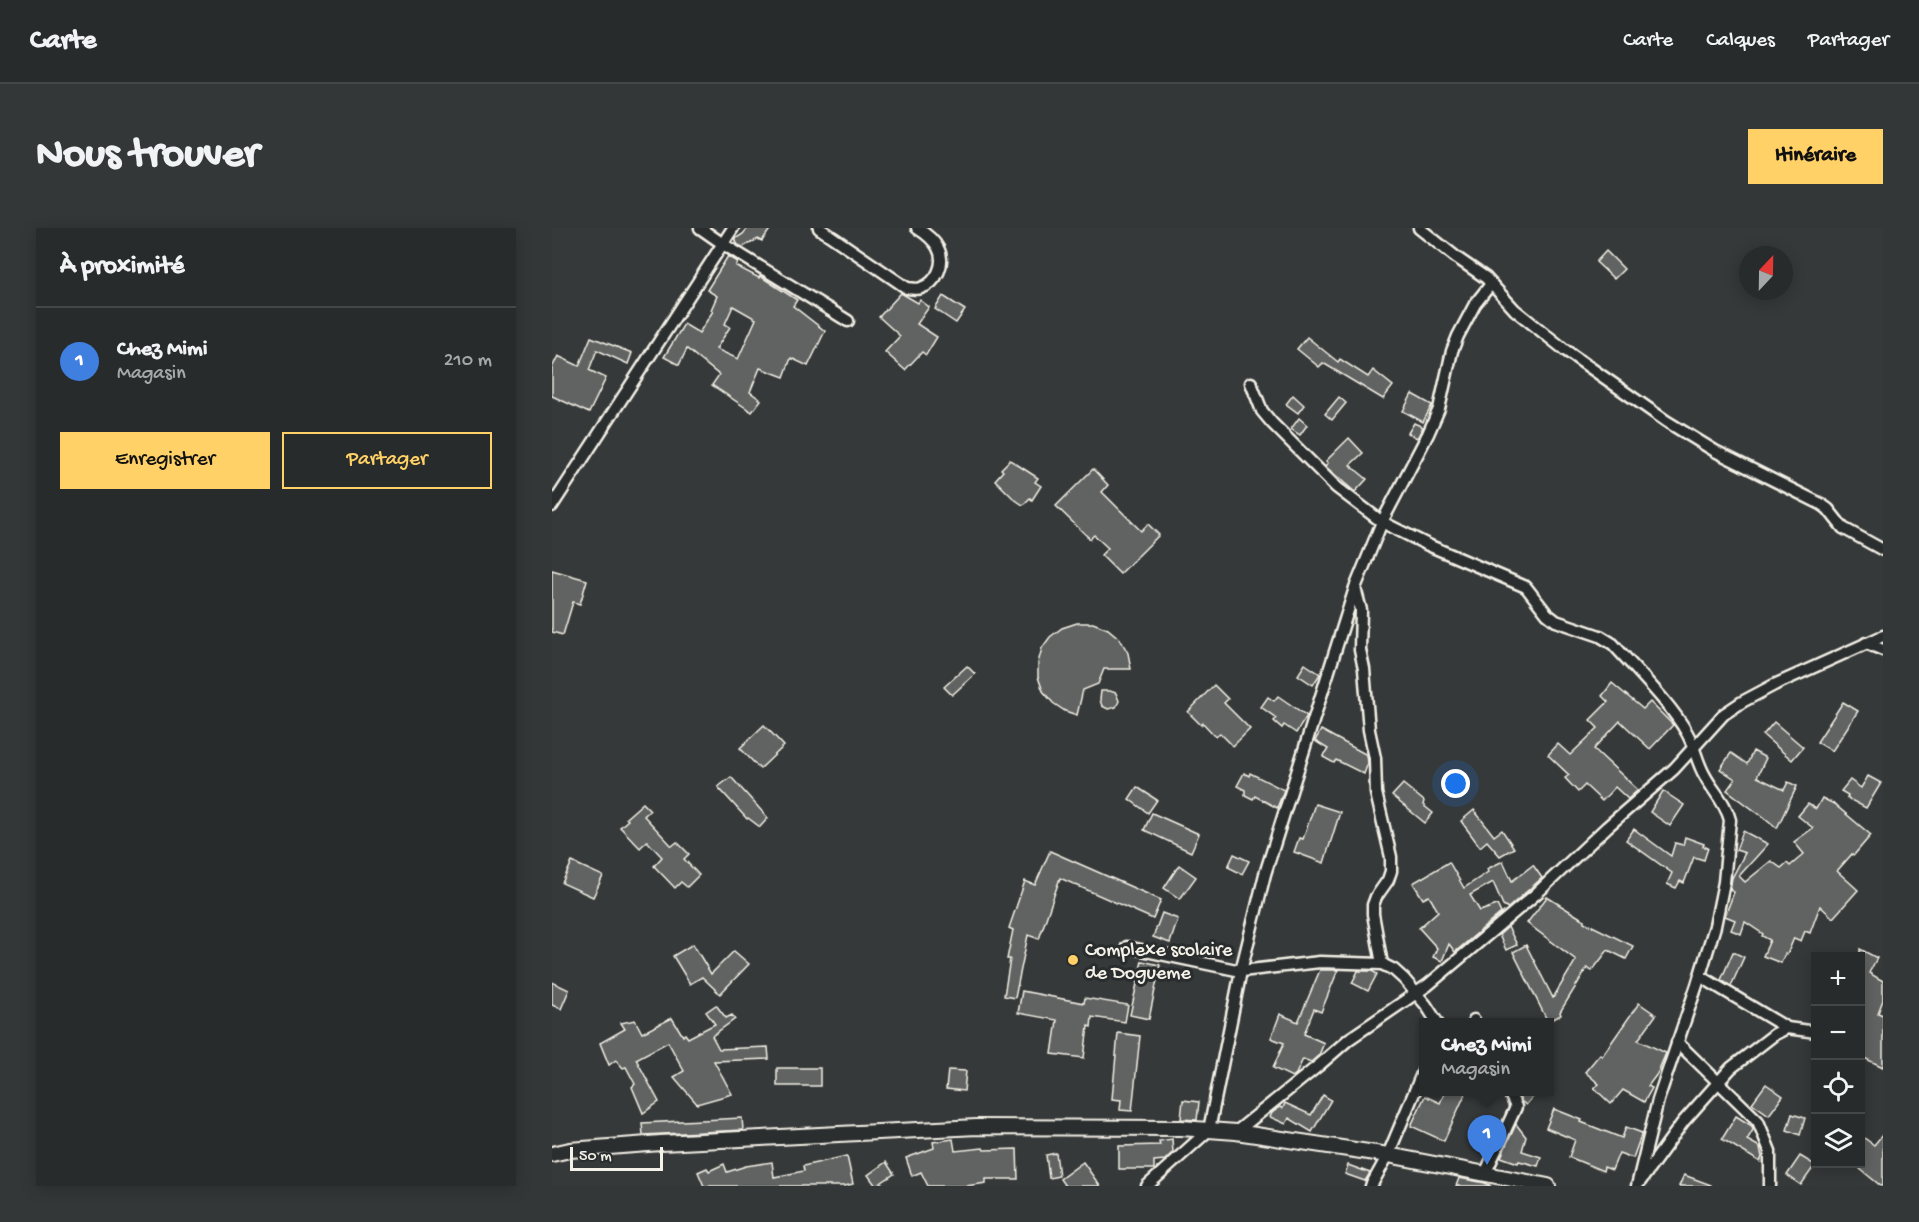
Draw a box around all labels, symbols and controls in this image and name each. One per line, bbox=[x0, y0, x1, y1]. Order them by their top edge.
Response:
text: Carte bbox=[30, 25, 97, 58]
text: Carte bbox=[1623, 29, 1673, 54]
text: Calques bbox=[1706, 29, 1775, 54]
text: Partager bbox=[1808, 29, 1889, 54]
button: Itinéraire bbox=[1748, 129, 1883, 184]
text: Nous trouver bbox=[36, 132, 259, 181]
north arrow bbox=[1739, 246, 1793, 300]
text: À proximité bbox=[60, 252, 184, 283]
text: Chez Mimi bbox=[117, 337, 207, 363]
text: 1 bbox=[75, 350, 84, 373]
text: 210 m bbox=[444, 350, 492, 373]
text: Magasin bbox=[117, 363, 186, 386]
button: Enregistrer bbox=[60, 432, 270, 489]
button: Partager bbox=[282, 432, 492, 489]
your location bbox=[1441, 769, 1470, 798]
place label: Complexe scolaire de Dogueme bbox=[1085, 940, 1233, 986]
map controls bbox=[1811, 952, 1865, 1168]
button: + bbox=[1811, 952, 1865, 1006]
marker: Complexe scolaire de Dogueme bbox=[1066, 953, 1080, 967]
button: − bbox=[1811, 1006, 1865, 1060]
popup bbox=[1419, 1018, 1554, 1096]
text: Chez Mimi bbox=[1441, 1033, 1532, 1059]
text: Magasin bbox=[1441, 1059, 1510, 1082]
button: locate bbox=[1811, 1060, 1865, 1114]
button: layers bbox=[1811, 1114, 1865, 1168]
pin: 1 bbox=[1468, 1116, 1506, 1165]
scale bar bbox=[570, 1144, 663, 1172]
text: 50 m bbox=[579, 1148, 612, 1167]

